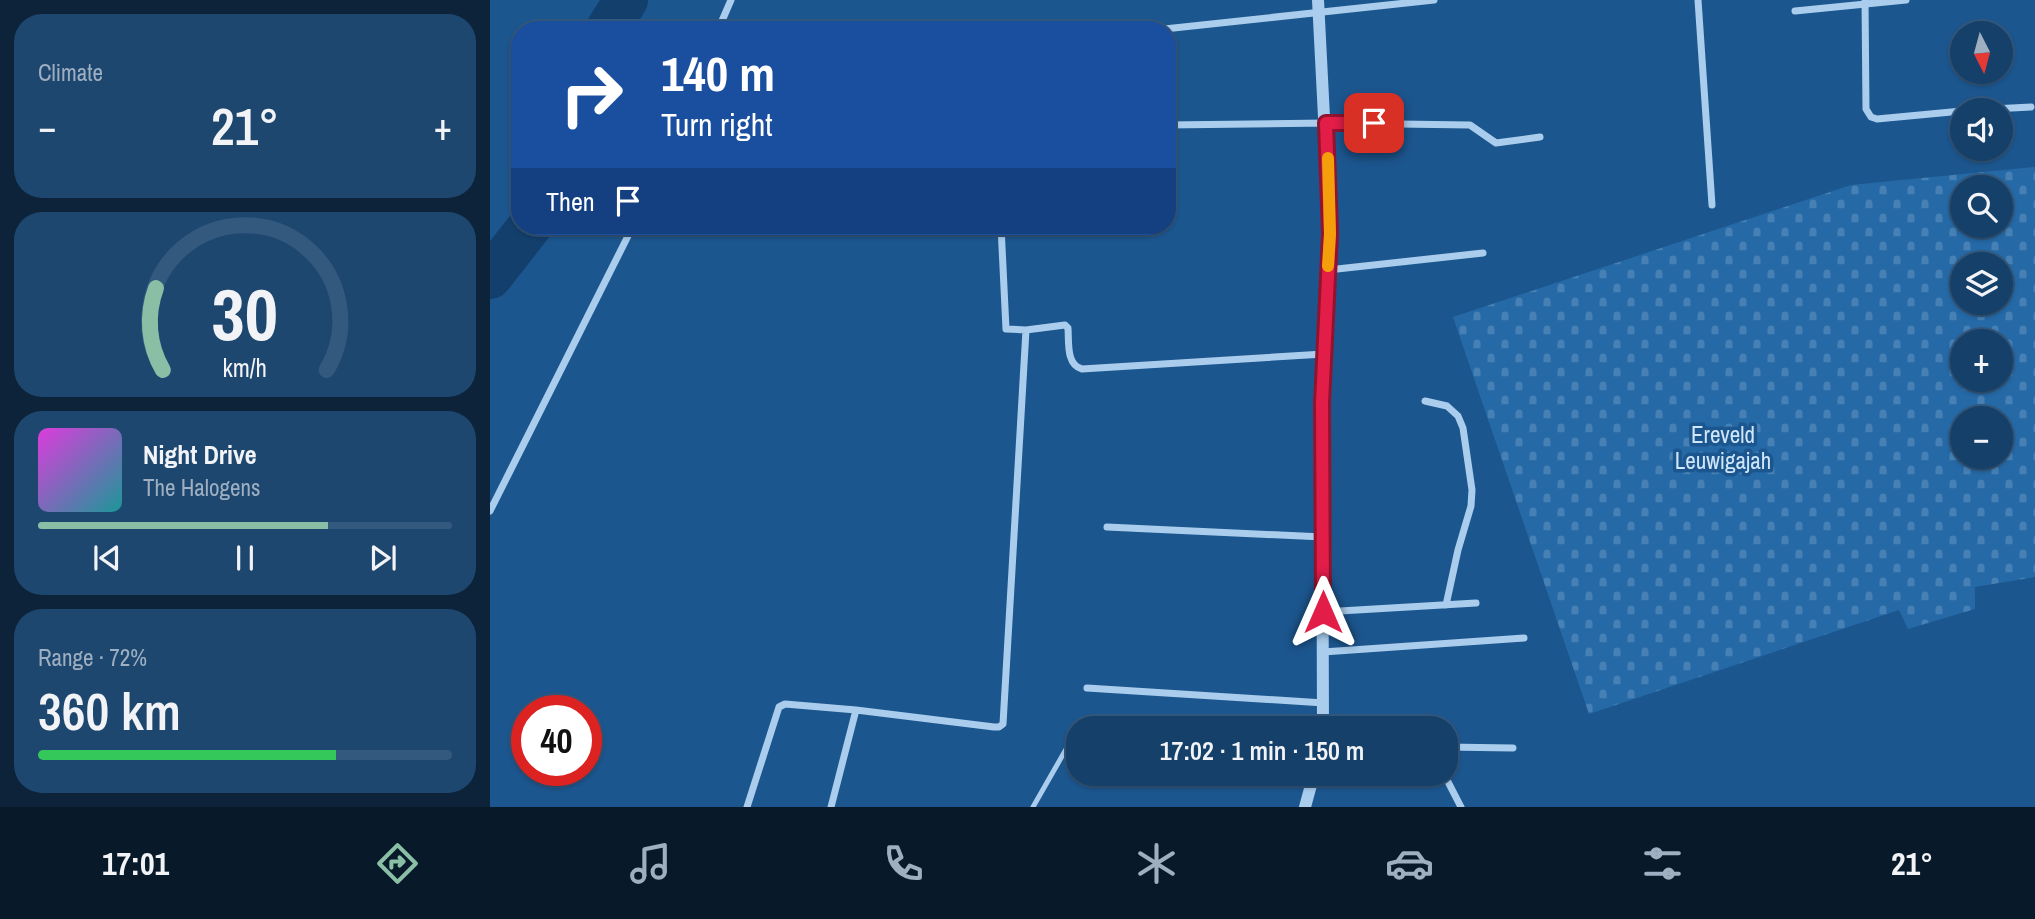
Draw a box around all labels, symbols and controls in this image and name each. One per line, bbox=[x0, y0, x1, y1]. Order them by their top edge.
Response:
north arrow bbox=[1950, 21, 2012, 84]
map controls bbox=[1950, 21, 2013, 469]
text: 140 m bbox=[661, 40, 775, 106]
icon: right bbox=[546, 49, 637, 140]
text: Climate bbox=[38, 57, 103, 88]
text: 21° bbox=[211, 91, 279, 161]
pin bbox=[1344, 93, 1404, 153]
button: sound bbox=[1950, 98, 2013, 161]
text: − bbox=[38, 101, 56, 152]
text: + bbox=[434, 101, 452, 152]
text: Turn right bbox=[661, 103, 773, 146]
icon: arrive bbox=[1355, 104, 1393, 142]
button: search bbox=[1950, 175, 2013, 238]
icon: arrive bbox=[609, 182, 647, 220]
text: Then bbox=[546, 184, 595, 219]
button: layers bbox=[1950, 252, 2013, 315]
text: 30 bbox=[212, 266, 278, 364]
button: + bbox=[1950, 329, 2013, 392]
text: km/h bbox=[223, 351, 267, 385]
button: − bbox=[1950, 406, 2013, 469]
park label: Ereveld Leuwigajah bbox=[1675, 419, 1771, 476]
text: Night Drive bbox=[143, 437, 257, 472]
text: The Halogens bbox=[143, 472, 260, 503]
icon: previous bbox=[88, 539, 126, 577]
icon: pause bbox=[226, 539, 264, 577]
icon: next bbox=[364, 539, 402, 577]
position arrow bbox=[1286, 575, 1360, 649]
text: Range · 72% bbox=[38, 642, 147, 673]
text: 360 km bbox=[38, 676, 181, 746]
speed limit sign: 40 bbox=[511, 695, 602, 786]
text: 17:02 · 1 min · 150 m bbox=[1160, 733, 1364, 768]
icon: directions bbox=[373, 839, 422, 888]
icon: music bbox=[626, 839, 675, 888]
icon: phone bbox=[879, 839, 928, 888]
icon: climate bbox=[1132, 839, 1181, 888]
icon: car bbox=[1385, 839, 1434, 888]
icon: filters bbox=[1638, 839, 1687, 888]
text: 17:01 bbox=[102, 842, 169, 885]
text: 21° bbox=[1891, 842, 1933, 885]

